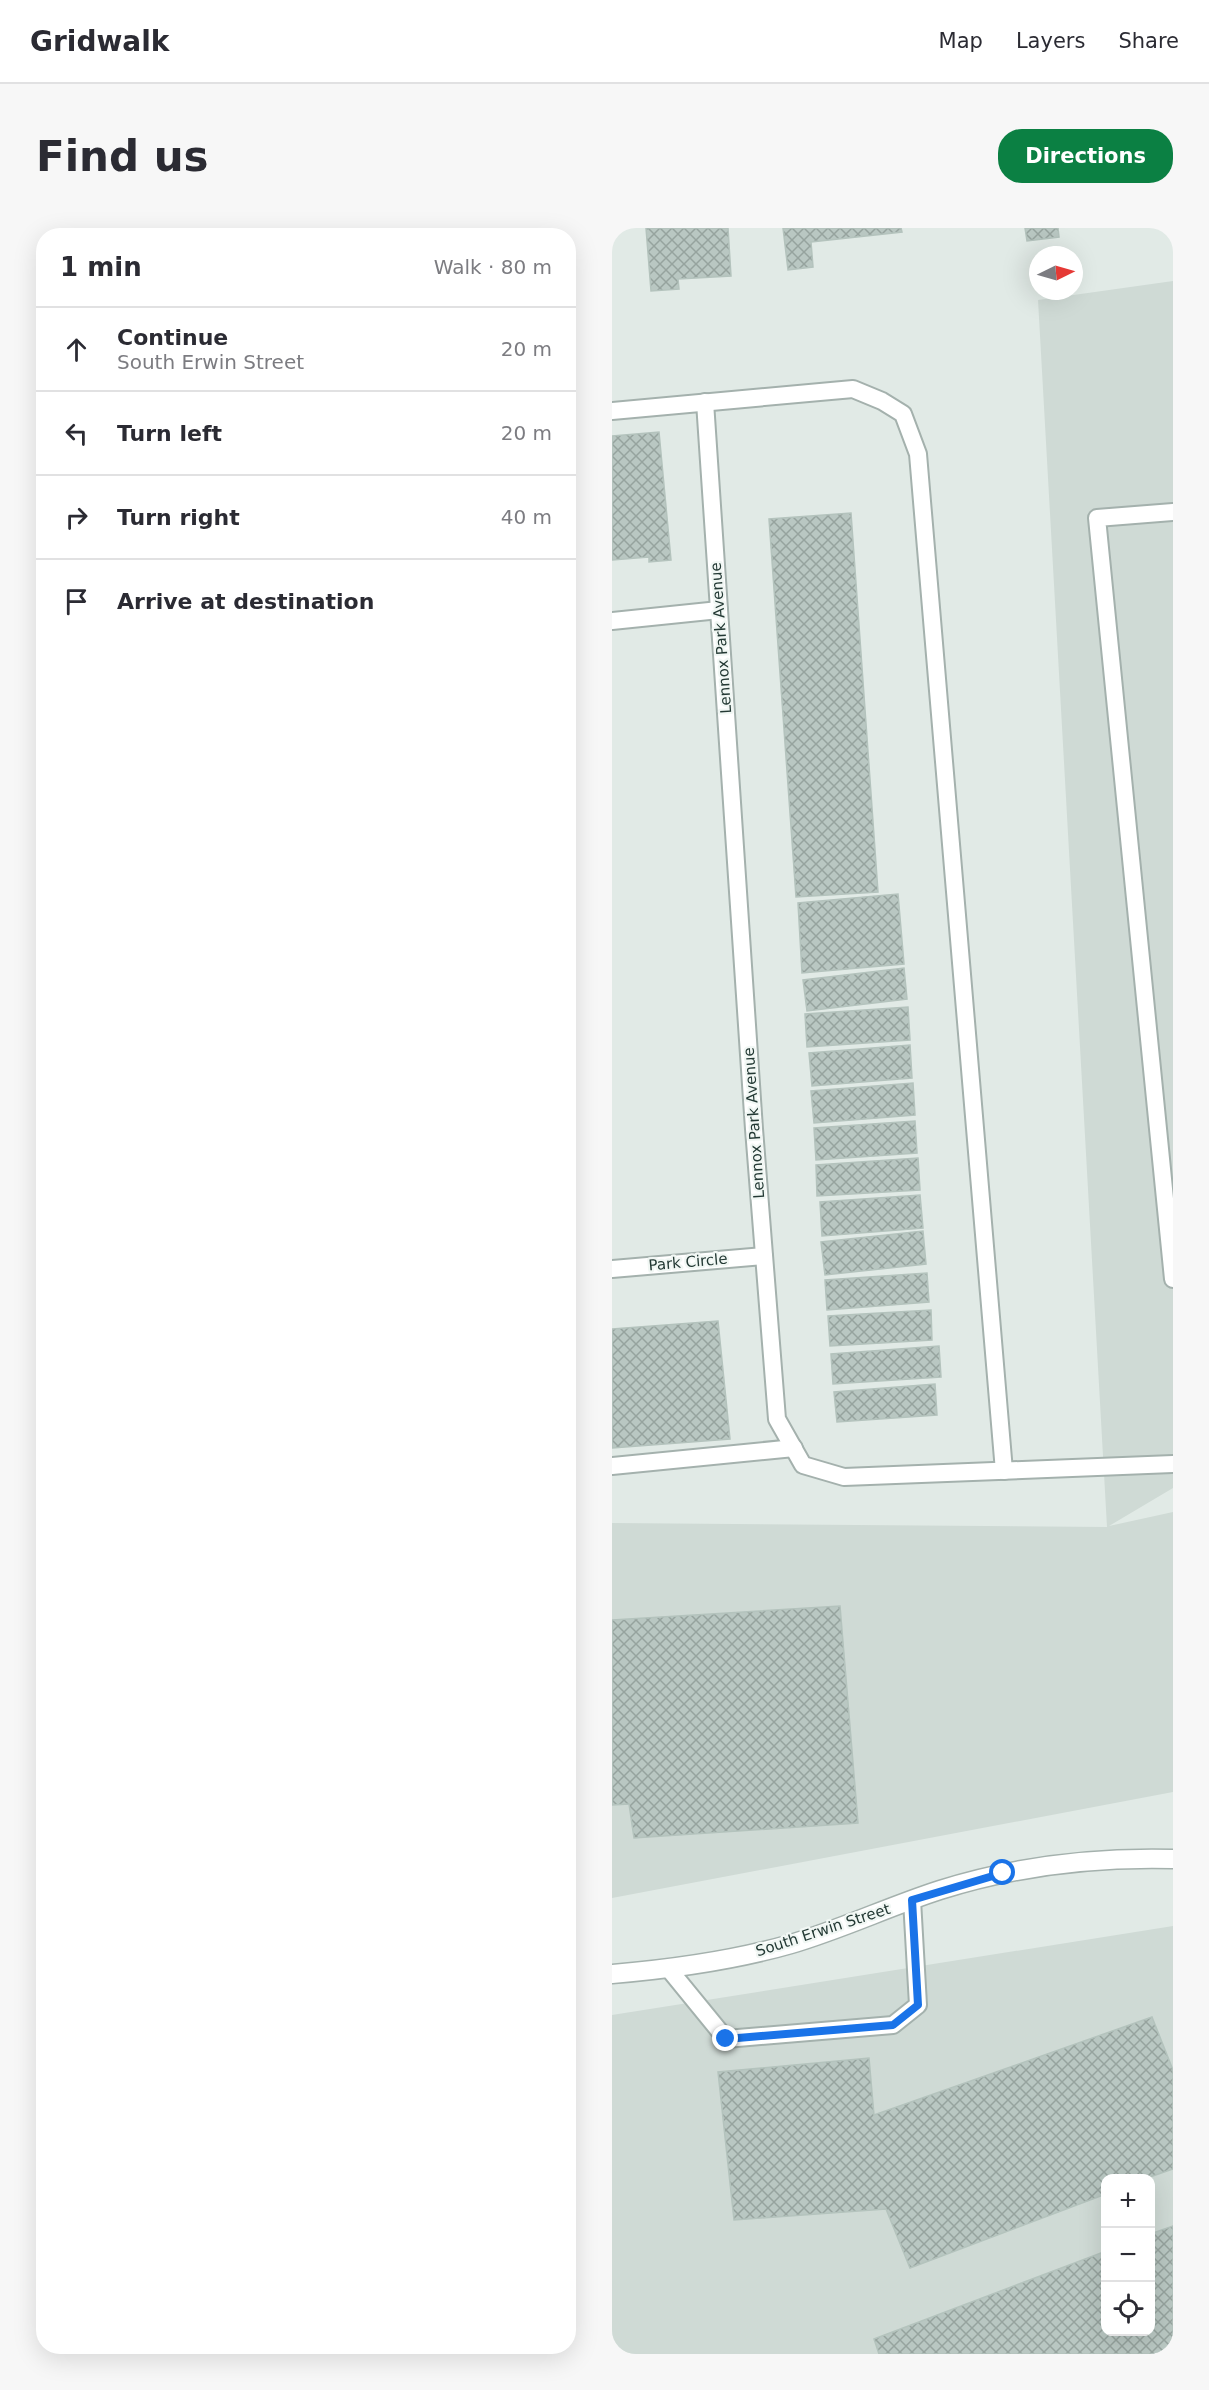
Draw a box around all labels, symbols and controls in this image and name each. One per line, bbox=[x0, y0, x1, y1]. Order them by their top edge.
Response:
text: Gridwalk bbox=[30, 25, 169, 58]
text: Map bbox=[939, 29, 983, 53]
text: Layers bbox=[1016, 29, 1085, 53]
text: Share bbox=[1118, 29, 1179, 53]
button: Directions bbox=[998, 129, 1173, 183]
text: Find us bbox=[36, 132, 209, 181]
north arrow bbox=[1029, 246, 1083, 300]
text: 1 min bbox=[60, 252, 142, 282]
text: Walk · 80 m bbox=[434, 255, 552, 279]
text: Continue bbox=[117, 325, 228, 350]
icon: ahead bbox=[60, 333, 93, 366]
text: 20 m bbox=[501, 337, 552, 361]
text: South Erwin Street bbox=[117, 350, 304, 374]
icon: left bbox=[60, 417, 93, 450]
text: Turn left bbox=[117, 421, 222, 446]
text: 20 m bbox=[501, 421, 552, 445]
icon: right bbox=[60, 501, 93, 534]
text: Turn right bbox=[117, 505, 240, 530]
text: 40 m bbox=[501, 505, 552, 529]
street label: Lennox Park Avenue bbox=[707, 562, 735, 714]
icon: arrive bbox=[60, 585, 93, 618]
text: Arrive at destination bbox=[117, 589, 374, 614]
street label: Lennox Park Avenue bbox=[740, 1047, 768, 1199]
street label: Park Circle bbox=[648, 1250, 728, 1274]
route start bbox=[989, 1859, 1015, 1885]
street label: South Erwin Street bbox=[754, 1900, 893, 1960]
route end bbox=[712, 2025, 738, 2051]
map controls bbox=[1101, 2174, 1155, 2336]
button: + bbox=[1101, 2174, 1155, 2228]
button: − bbox=[1101, 2228, 1155, 2282]
button: locate bbox=[1101, 2282, 1155, 2336]

